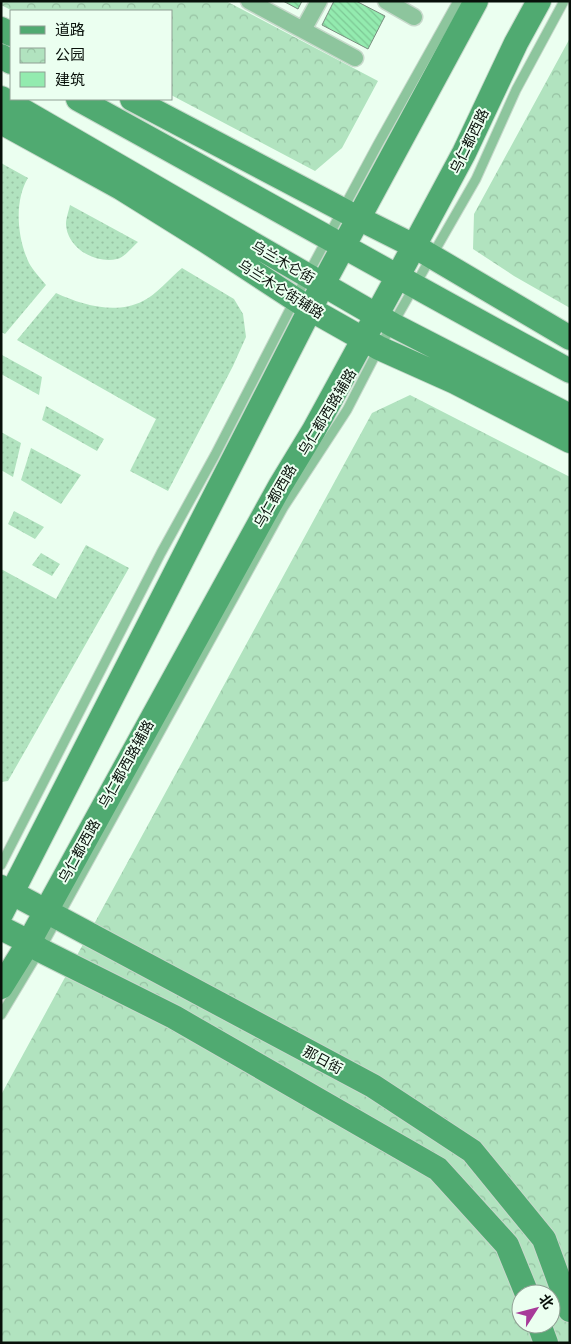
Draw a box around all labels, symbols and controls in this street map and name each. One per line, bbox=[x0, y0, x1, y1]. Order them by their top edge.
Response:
legend bbox=[10, 10, 172, 100]
text: 道路 bbox=[55, 21, 85, 39]
text: 公园 bbox=[55, 46, 85, 64]
text: 建筑 bbox=[55, 71, 85, 89]
street label: 乌仁都西路 bbox=[446, 106, 492, 176]
street label: 乌兰木仑街 bbox=[249, 238, 317, 286]
street label: 乌兰木仑街辅路 bbox=[235, 256, 327, 322]
street label: 乌仁都西路辅路 bbox=[295, 366, 359, 458]
street label: 乌仁都西路 bbox=[251, 462, 299, 530]
street label: 乌仁都西路辅路 bbox=[95, 717, 157, 811]
street label: 乌仁都西路 bbox=[55, 817, 103, 885]
street label: 那日街 bbox=[301, 1043, 345, 1077]
north arrow bbox=[511, 1284, 561, 1334]
text: 北 bbox=[536, 1291, 557, 1312]

